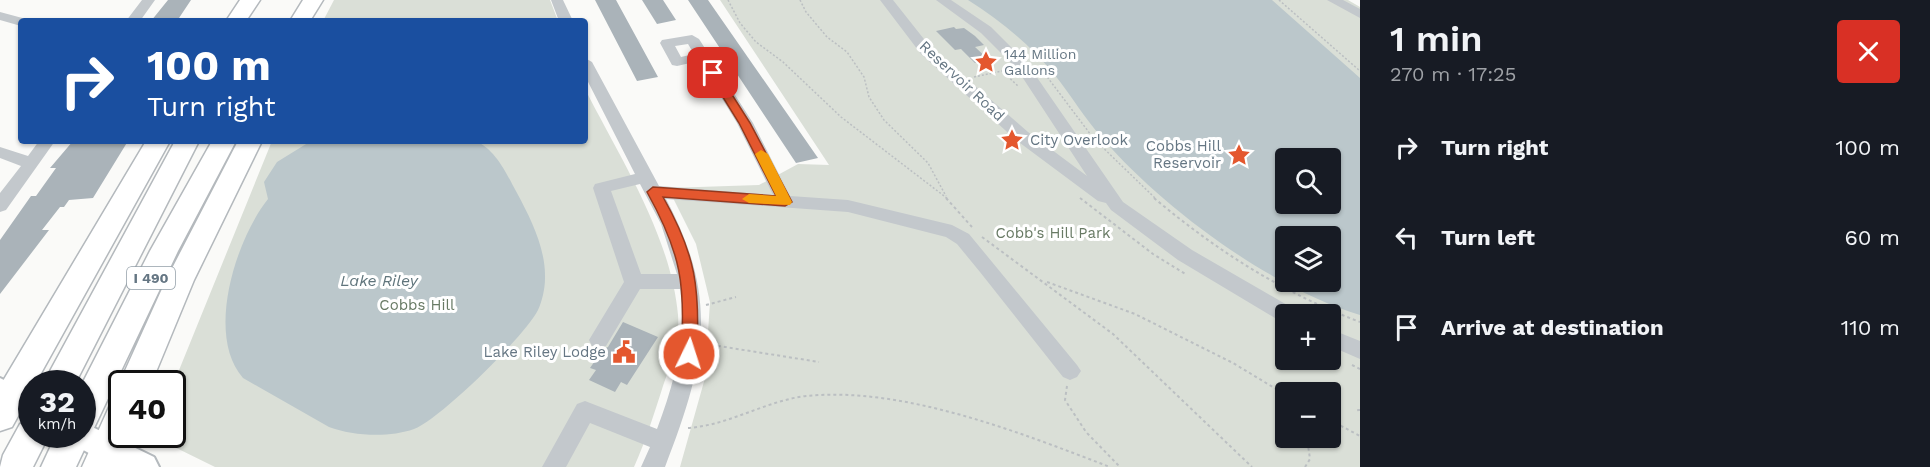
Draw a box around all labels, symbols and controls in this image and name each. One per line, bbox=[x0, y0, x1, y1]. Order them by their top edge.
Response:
text: 1 min bbox=[1390, 18, 1482, 60]
button: close bbox=[1837, 20, 1900, 83]
street label: Reservoir Road bbox=[916, 37, 1008, 125]
text: 100 m bbox=[147, 41, 271, 90]
icon: right bbox=[48, 42, 126, 120]
place label: 144 Million Gallons bbox=[1004, 46, 1076, 78]
pin bbox=[687, 47, 738, 98]
place icon: 144 Million Gallons bbox=[973, 49, 999, 75]
icon: arrive bbox=[696, 56, 729, 89]
text: 270 m · 17:25 bbox=[1390, 62, 1516, 86]
text: Turn right bbox=[147, 91, 276, 123]
place icon: City Overlook bbox=[999, 127, 1025, 153]
place label: City Overlook bbox=[1030, 131, 1128, 149]
icon: right bbox=[1390, 131, 1423, 164]
text: Turn right bbox=[1441, 135, 1548, 160]
text: 100 m bbox=[1836, 135, 1900, 160]
place label: Cobbs Hill Reservoir bbox=[1146, 137, 1221, 172]
place icon: Cobbs Hill Reservoir bbox=[1226, 142, 1252, 168]
map controls bbox=[1275, 148, 1341, 448]
button: search bbox=[1275, 148, 1341, 214]
icon: left bbox=[1390, 221, 1423, 254]
park label: Cobb's Hill Park bbox=[995, 224, 1111, 242]
text: Turn left bbox=[1441, 225, 1535, 250]
text: 60 m bbox=[1844, 225, 1900, 250]
button: layers bbox=[1275, 226, 1341, 292]
road number: I 490 bbox=[127, 267, 175, 289]
water label: Lake Riley bbox=[340, 271, 419, 290]
park label: Cobbs Hill bbox=[379, 296, 455, 314]
button: + bbox=[1275, 304, 1341, 370]
icon: arrive bbox=[1390, 311, 1423, 344]
text: Arrive at destination bbox=[1441, 315, 1664, 340]
text: 110 m bbox=[1841, 315, 1900, 340]
position arrow bbox=[657, 322, 721, 386]
public building icon: Lake Riley Lodge bbox=[611, 339, 637, 365]
place label: Lake Riley Lodge bbox=[483, 343, 606, 361]
speed limit sign: 40 bbox=[108, 370, 186, 448]
button: − bbox=[1275, 382, 1341, 448]
text: 32 bbox=[39, 384, 75, 419]
text: km/h bbox=[38, 415, 76, 433]

